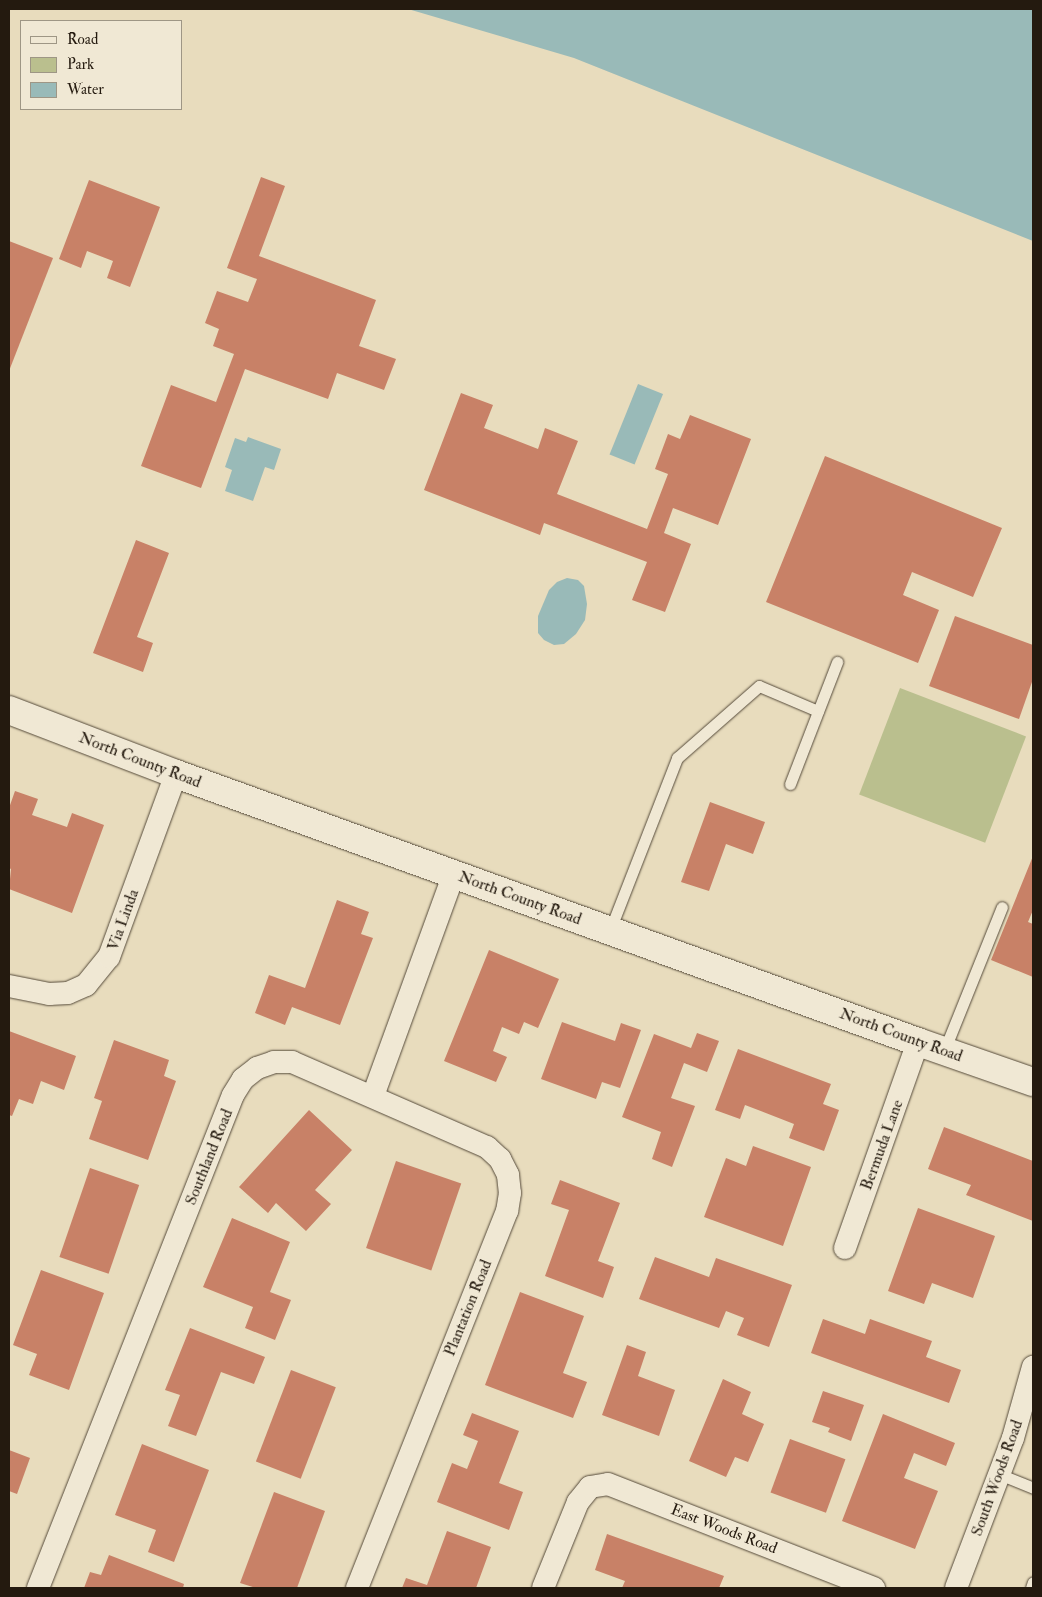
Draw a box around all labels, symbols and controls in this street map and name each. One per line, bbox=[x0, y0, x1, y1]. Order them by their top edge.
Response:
legend bbox=[20, 20, 182, 110]
text: Road bbox=[67, 30, 98, 49]
text: Park bbox=[67, 55, 94, 74]
text: Water bbox=[67, 80, 104, 99]
street label: North County Road bbox=[76, 728, 204, 792]
street label: North County Road bbox=[456, 867, 584, 929]
street label: Via Linda bbox=[103, 887, 143, 953]
street label: North County Road bbox=[837, 1004, 965, 1066]
street label: Bermuda Lane bbox=[857, 1097, 907, 1193]
street label: Southland Road bbox=[181, 1106, 237, 1208]
street label: Plantation Road bbox=[440, 1257, 496, 1359]
street label: South Woods Road bbox=[967, 1417, 1027, 1539]
street label: East Woods Road bbox=[668, 1500, 780, 1558]

